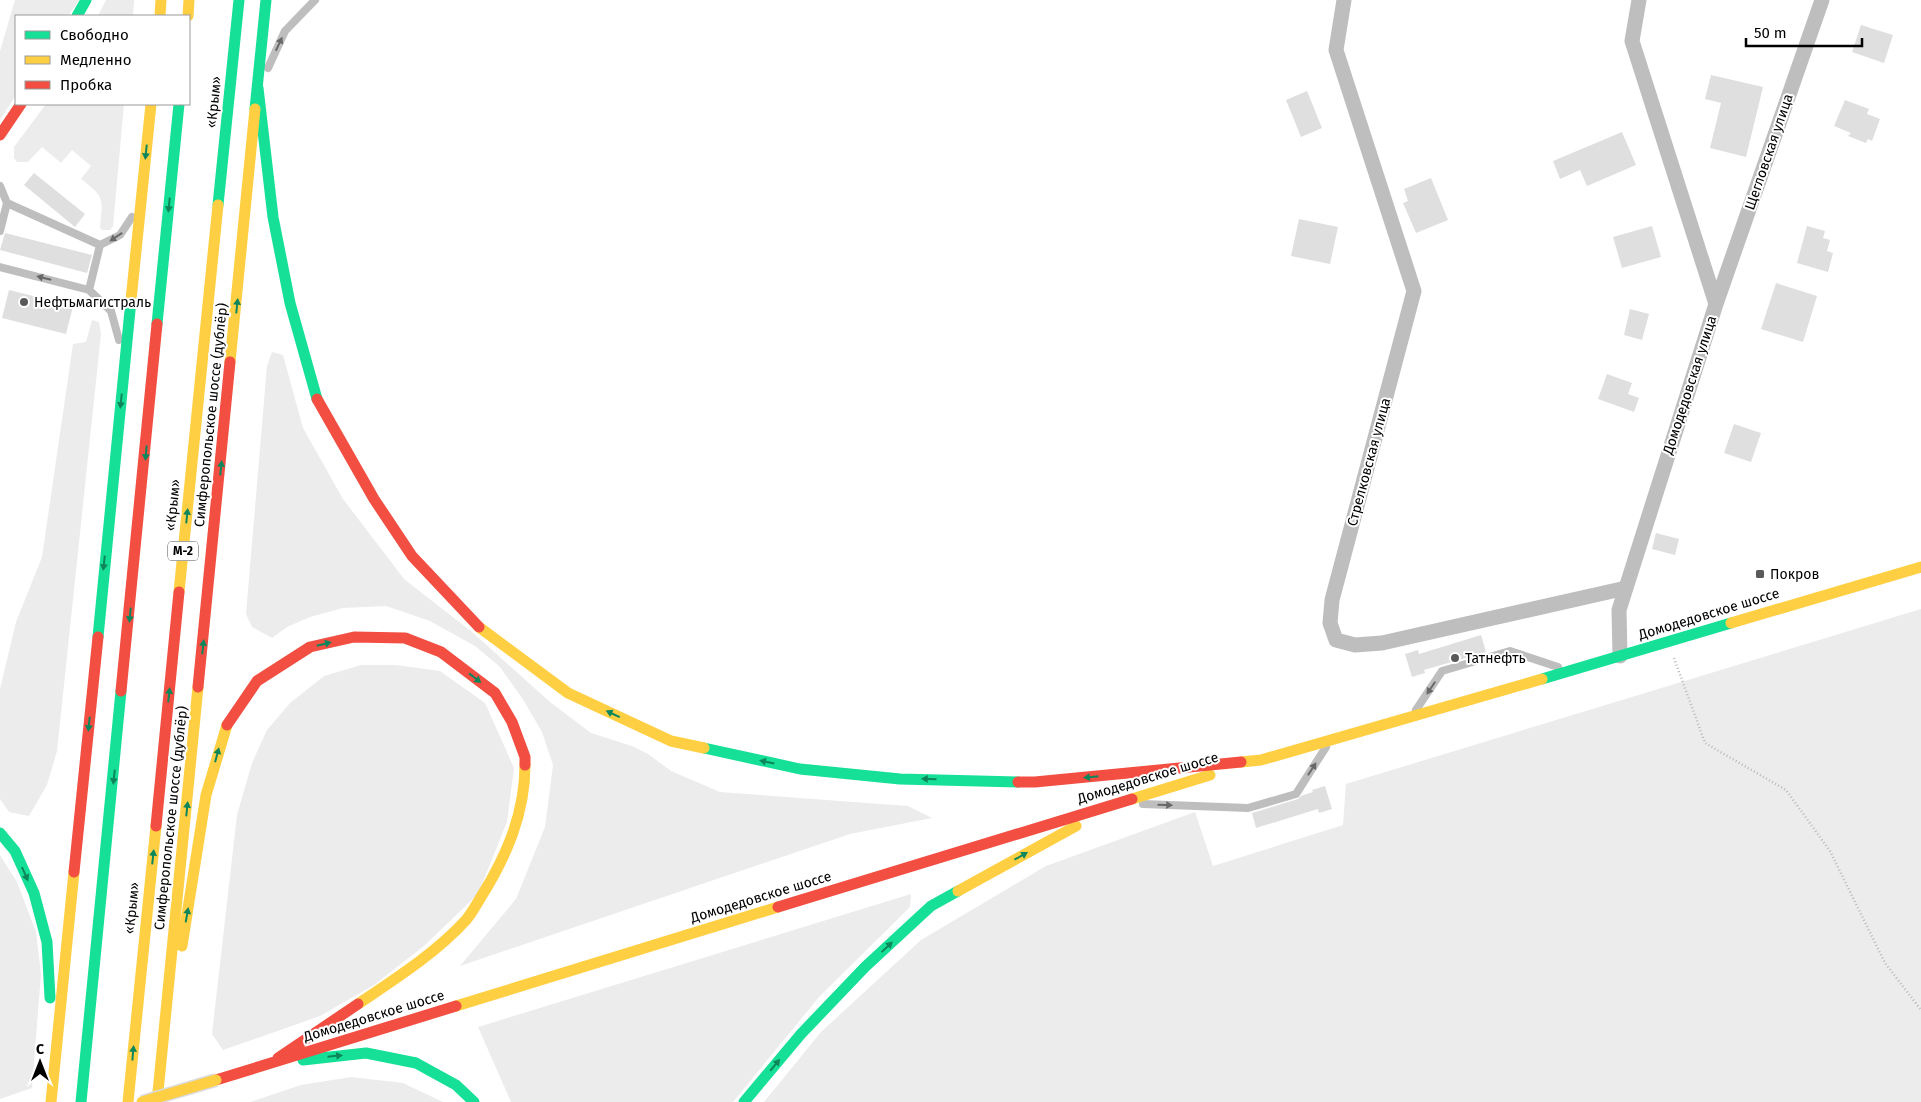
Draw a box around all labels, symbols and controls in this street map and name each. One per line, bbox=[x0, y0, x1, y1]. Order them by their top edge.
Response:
legend bbox=[15, 15, 190, 105]
scale bar bbox=[1746, 15, 1862, 47]
text: 50 m bbox=[1754, 24, 1787, 42]
text: Свободно bbox=[60, 26, 129, 44]
one-way arrow bbox=[275, 37, 283, 51]
text: Медленно bbox=[60, 51, 132, 69]
street label: «Крым» bbox=[203, 75, 225, 129]
text: Пробка bbox=[60, 76, 112, 94]
street label: Щегловская улица bbox=[1741, 92, 1797, 212]
one-way arrow bbox=[142, 145, 150, 161]
one-way arrow bbox=[165, 197, 173, 213]
one-way arrow bbox=[109, 232, 122, 242]
one-way arrow bbox=[37, 274, 52, 282]
place label: Нефтьмагистраль bbox=[34, 294, 151, 311]
marker: Нефтьмагистраль bbox=[18, 296, 30, 308]
one-way arrow bbox=[233, 298, 241, 314]
street label: Симферопольское шоссе (дублёр) bbox=[191, 302, 231, 528]
street label: Домодедовская улица bbox=[1659, 313, 1720, 458]
one-way arrow bbox=[117, 393, 125, 409]
street label: Стрелковская улица bbox=[1344, 396, 1394, 528]
one-way arrow bbox=[141, 446, 149, 462]
one-way arrow bbox=[217, 459, 225, 475]
street label: «Крым» bbox=[162, 478, 184, 532]
one-way arrow bbox=[183, 508, 191, 524]
road number: М-2 bbox=[168, 542, 198, 560]
one-way arrow bbox=[100, 555, 108, 571]
place label: Покров bbox=[1770, 566, 1819, 583]
marker: Покров bbox=[1754, 568, 1766, 580]
street label: Домодедовское шоссе bbox=[1636, 584, 1781, 644]
one-way arrow bbox=[126, 607, 134, 623]
one-way arrow bbox=[199, 639, 207, 655]
one-way arrow bbox=[317, 640, 332, 648]
place label: Татнефть bbox=[1465, 650, 1526, 667]
marker: Татнефть bbox=[1449, 652, 1461, 664]
one-way arrow bbox=[468, 672, 481, 683]
one-way arrow bbox=[1426, 682, 1436, 695]
one-way arrow bbox=[165, 687, 173, 703]
street label: Симферопольское шоссе (дублёр) bbox=[151, 705, 191, 931]
one-way arrow bbox=[606, 710, 620, 718]
one-way arrow bbox=[84, 717, 92, 733]
one-way arrow bbox=[213, 747, 221, 763]
street label: Домодедовское шоссе bbox=[1075, 748, 1220, 808]
one-way arrow bbox=[760, 758, 775, 766]
one-way arrow bbox=[1307, 763, 1317, 776]
one-way arrow bbox=[109, 769, 117, 785]
one-way arrow bbox=[1083, 773, 1099, 781]
one-way arrow bbox=[920, 775, 936, 783]
one-way arrow bbox=[183, 800, 191, 816]
one-way arrow bbox=[1157, 802, 1173, 810]
one-way arrow bbox=[149, 849, 157, 865]
one-way arrow bbox=[1013, 852, 1028, 860]
one-way arrow bbox=[22, 867, 30, 881]
street label: Домодедовское шоссе bbox=[688, 867, 833, 927]
street label: «Крым» bbox=[121, 881, 143, 935]
one-way arrow bbox=[184, 906, 192, 922]
one-way arrow bbox=[881, 941, 893, 953]
street label: Домодедовское шоссе bbox=[301, 986, 446, 1046]
north arrow bbox=[15, 1037, 65, 1087]
text: С bbox=[36, 1041, 44, 1058]
one-way arrow bbox=[129, 1045, 137, 1061]
one-way arrow bbox=[327, 1052, 343, 1060]
one-way arrow bbox=[770, 1058, 781, 1071]

